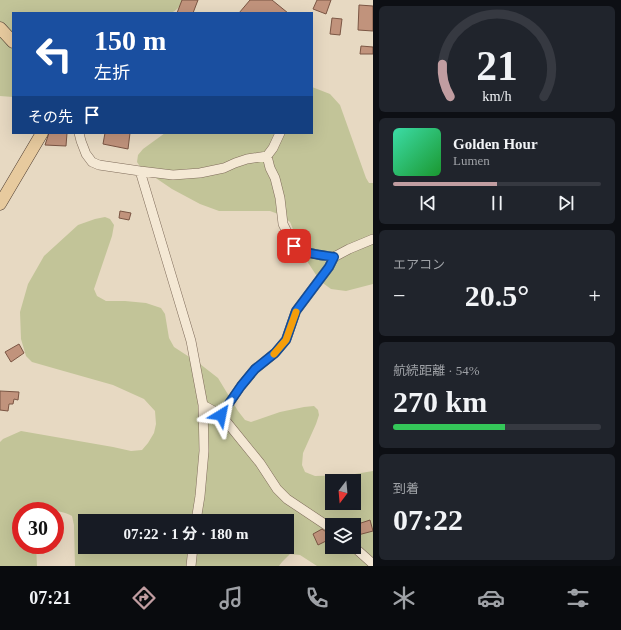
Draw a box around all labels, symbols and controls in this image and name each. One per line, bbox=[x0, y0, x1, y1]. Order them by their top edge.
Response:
text: 150 m bbox=[94, 25, 166, 56]
icon: left bbox=[28, 28, 80, 80]
text: 21 bbox=[476, 43, 518, 89]
text: 左折 bbox=[94, 63, 130, 83]
text: km/h bbox=[482, 88, 512, 104]
icon: arrive bbox=[81, 104, 103, 126]
text: その先 bbox=[28, 109, 73, 125]
text: Golden Hour bbox=[453, 136, 538, 152]
text: Lumen bbox=[453, 153, 490, 168]
icon: previous bbox=[417, 192, 439, 214]
icon: pause bbox=[486, 192, 508, 214]
icon: next bbox=[555, 192, 577, 214]
pin bbox=[277, 229, 311, 263]
icon: arrive bbox=[283, 235, 305, 257]
text: エアコン bbox=[393, 257, 445, 272]
text: 20.5° bbox=[465, 279, 529, 312]
text: − bbox=[393, 283, 405, 308]
text: + bbox=[589, 283, 601, 308]
text: 航続距離 · 54% bbox=[393, 363, 480, 378]
text: 270 km bbox=[393, 385, 487, 418]
position arrow bbox=[200, 394, 242, 436]
north arrow bbox=[325, 474, 361, 510]
map controls bbox=[325, 474, 361, 554]
text: 到着 bbox=[393, 481, 419, 496]
speed limit sign: 30 bbox=[12, 502, 64, 554]
text: 07:22 bbox=[393, 503, 463, 536]
button: layers bbox=[325, 518, 361, 554]
text: 07:22 · 1 分 · 180 m bbox=[124, 526, 249, 542]
icon: directions bbox=[130, 584, 158, 612]
icon: music bbox=[217, 584, 245, 612]
icon: phone bbox=[303, 584, 331, 612]
icon: climate bbox=[390, 584, 418, 612]
icon: car bbox=[477, 584, 505, 612]
icon: filters bbox=[564, 584, 592, 612]
text: 07:21 bbox=[29, 588, 71, 608]

